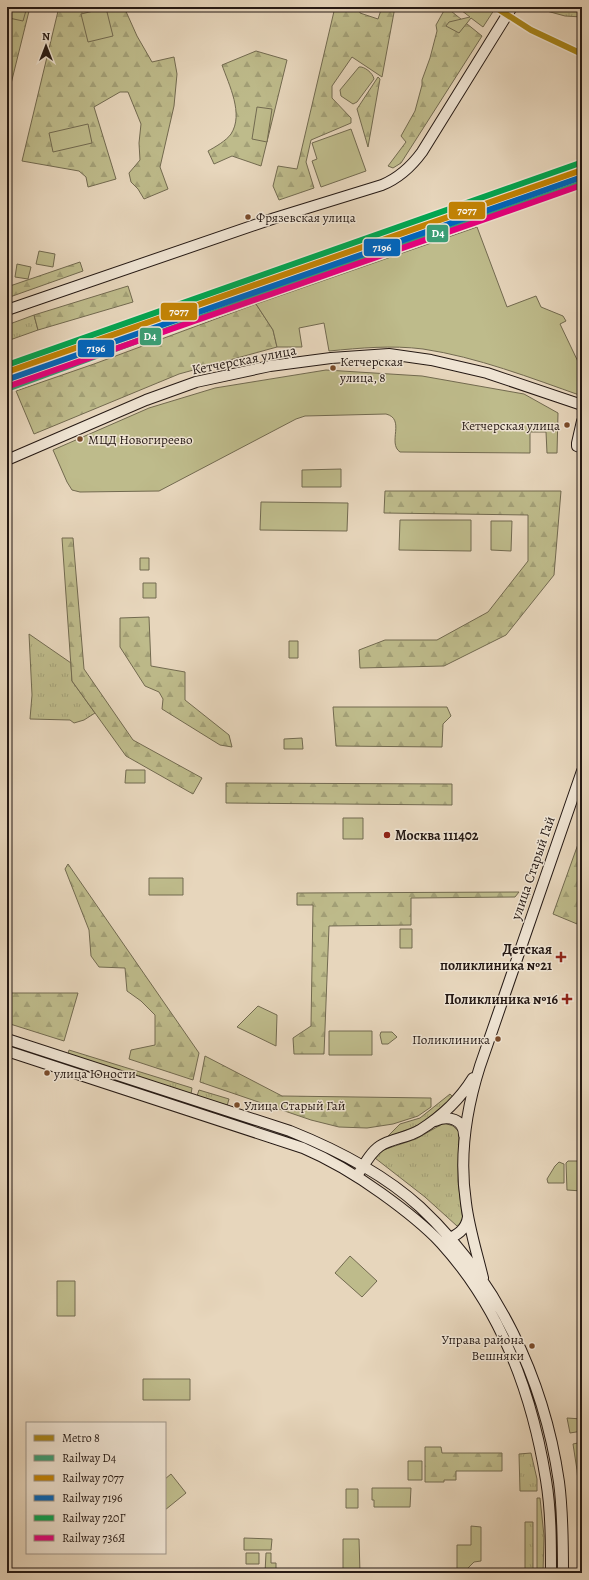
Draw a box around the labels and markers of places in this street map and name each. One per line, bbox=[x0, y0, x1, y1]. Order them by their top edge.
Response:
place label: Фрязевская улица bbox=[256, 209, 356, 226]
marker: Фрязевская улица bbox=[243, 212, 253, 222]
place label: Кетчерская улица, 8 bbox=[339, 353, 403, 386]
marker: Кетчерская улица, 8 bbox=[328, 363, 338, 373]
place label: Кетчерская улица bbox=[461, 417, 560, 434]
marker: Кетчерская улица bbox=[562, 420, 572, 430]
place label: МЦД Новогиреево bbox=[88, 431, 193, 448]
marker: МЦД Новогиреево bbox=[75, 434, 85, 444]
place label: Москва 111402 bbox=[395, 826, 479, 845]
marker: Москва 111402 bbox=[382, 830, 392, 840]
place label: Детская поликлиника №21 bbox=[440, 940, 552, 975]
marker: Детская поликлиника №21 bbox=[555, 951, 567, 963]
place label: Поликлиника №16 bbox=[444, 990, 558, 1009]
marker: Поликлиника №16 bbox=[561, 993, 573, 1005]
place label: Поликлиника bbox=[412, 1031, 490, 1048]
marker: Поликлиника bbox=[493, 1034, 503, 1044]
place label: улица Юности bbox=[53, 1065, 136, 1082]
marker: улица Юности bbox=[42, 1068, 52, 1078]
place label: Улица Старый Гай bbox=[244, 1097, 346, 1114]
marker: Улица Старый Гай bbox=[232, 1100, 242, 1110]
place label: Управа района Вешняки bbox=[441, 1331, 524, 1364]
marker: Управа района Вешняки bbox=[527, 1341, 537, 1351]

